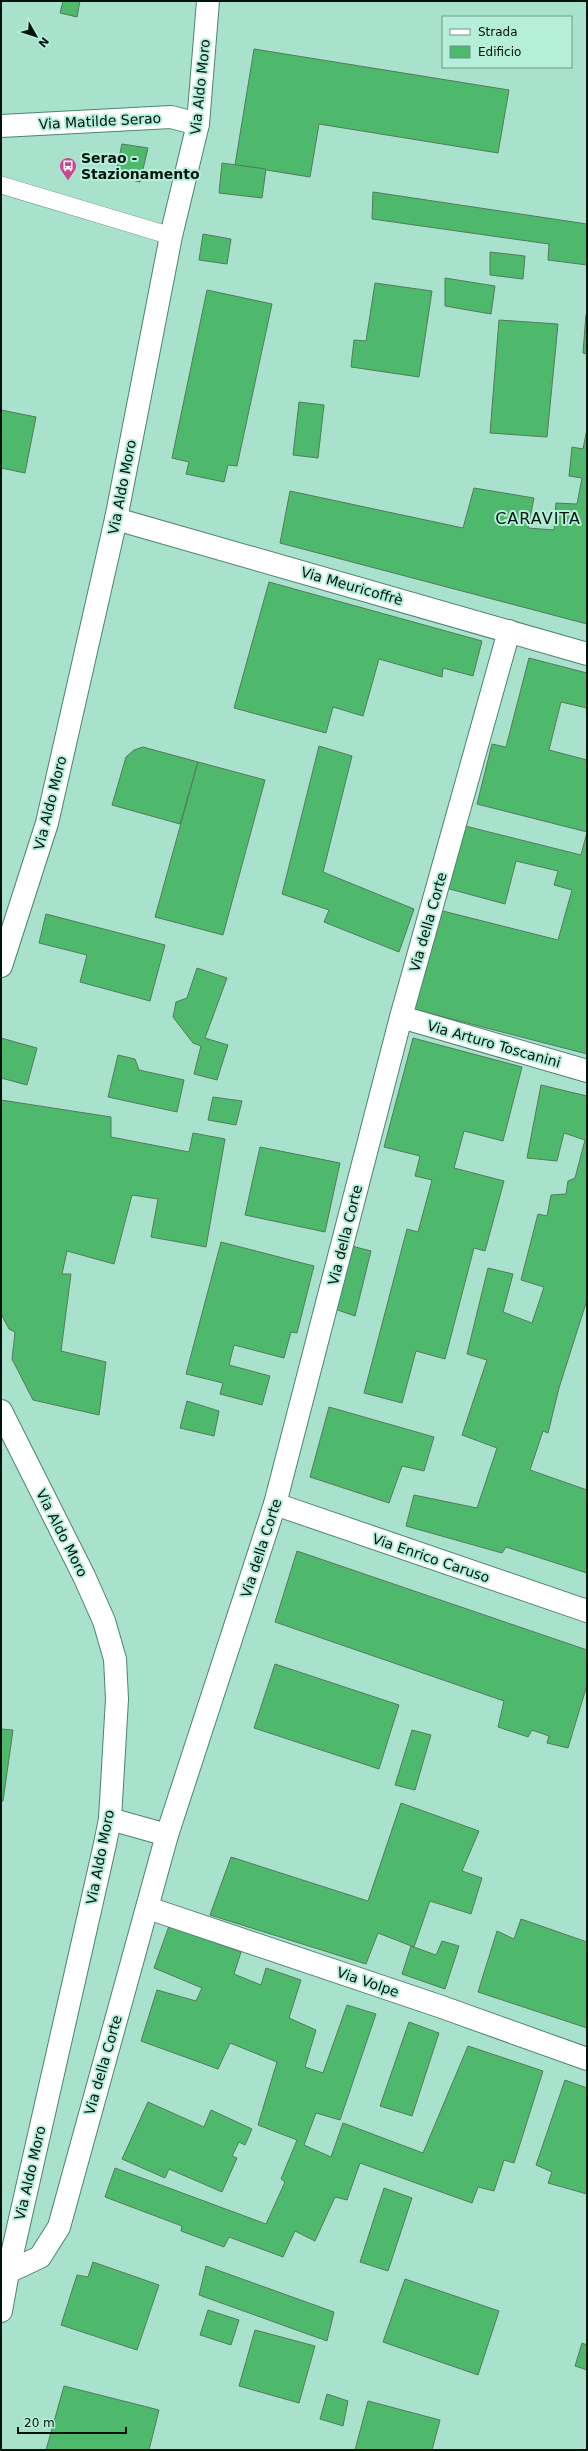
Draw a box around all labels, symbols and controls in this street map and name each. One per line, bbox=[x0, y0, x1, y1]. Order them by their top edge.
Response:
north arrow bbox=[16, 16, 56, 56]
legend bbox=[442, 16, 572, 68]
text: Strada bbox=[478, 25, 518, 39]
text: N bbox=[35, 34, 51, 50]
street label: Via Aldo Moro bbox=[187, 38, 213, 136]
text: Edificio bbox=[478, 45, 521, 59]
street label: Via Matilde Serao bbox=[38, 110, 162, 132]
place label: Serao - Stazionamento bbox=[81, 150, 200, 182]
bus stop icon: Serao - Stazionamento bbox=[58, 156, 78, 181]
street label: Via Aldo Moro bbox=[105, 438, 139, 536]
district label: CARAVITA bbox=[495, 509, 581, 528]
street label: Via Meuricoffrè bbox=[299, 564, 405, 608]
street label: Via Aldo Moro bbox=[31, 754, 69, 852]
street label: Via della Corte bbox=[406, 870, 450, 974]
street label: Via Arturo Toscanini bbox=[425, 1017, 563, 1071]
street label: Via della Corte bbox=[325, 1183, 365, 1287]
street label: Via Aldo Moro bbox=[33, 1487, 91, 1579]
street label: Via della Corte bbox=[238, 1497, 284, 1599]
street label: Via Enrico Caruso bbox=[370, 1530, 492, 1586]
street label: Via Aldo Moro bbox=[83, 1808, 117, 1906]
street label: Via Volpe bbox=[335, 1964, 401, 2000]
street label: Via della Corte bbox=[81, 2013, 125, 2117]
street label: Via Aldo Moro bbox=[11, 2124, 49, 2222]
scale bar bbox=[18, 2409, 126, 2435]
text: 20 m bbox=[24, 2416, 55, 2430]

